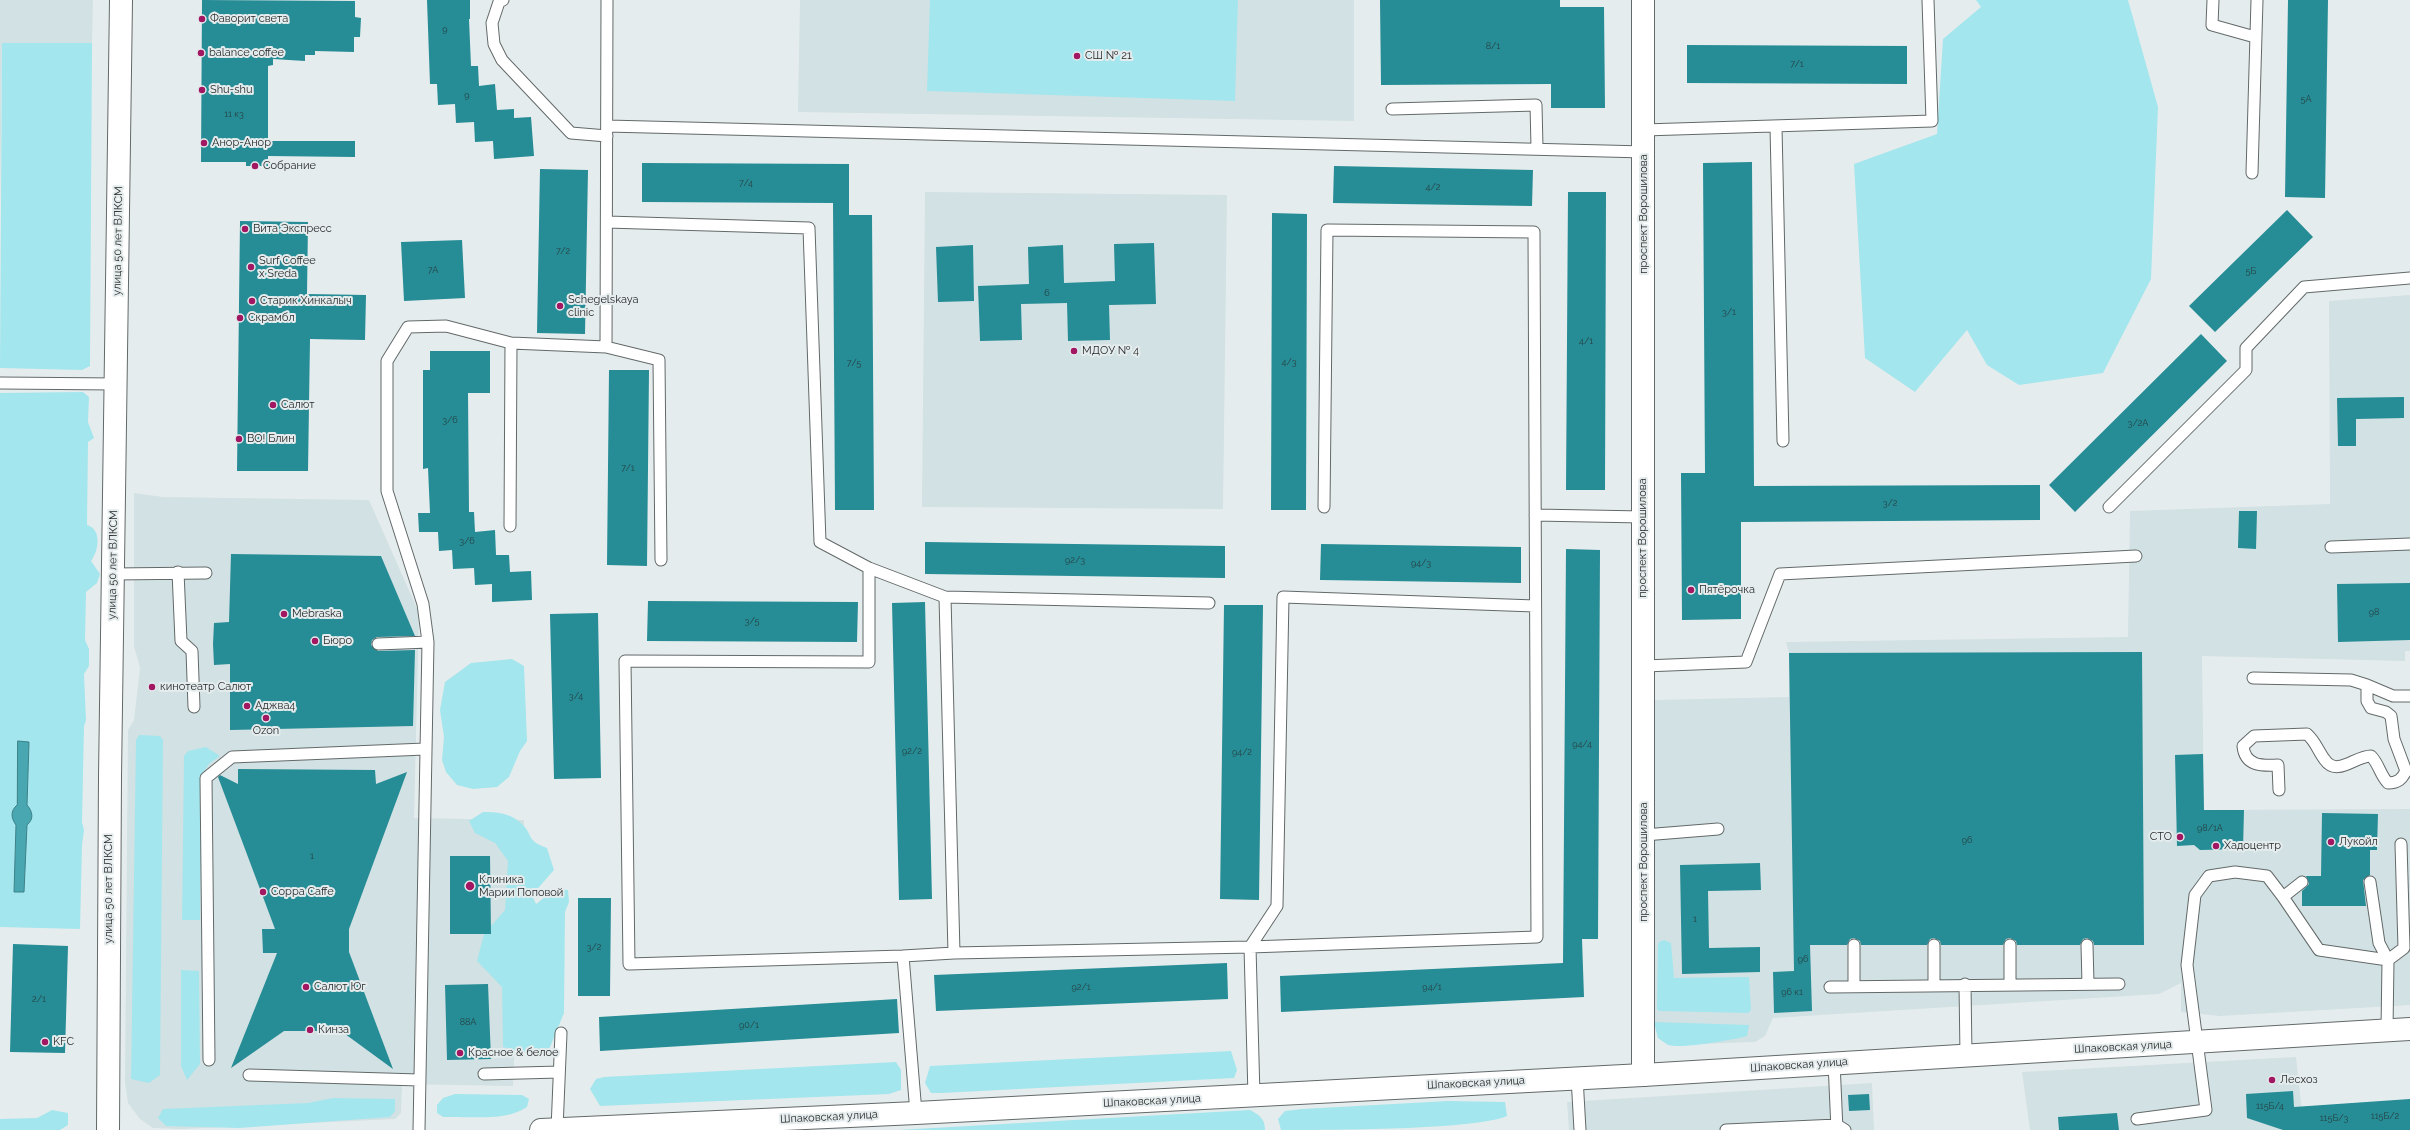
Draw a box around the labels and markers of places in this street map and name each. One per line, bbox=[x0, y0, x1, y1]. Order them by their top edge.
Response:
place label: Фаворит света bbox=[210, 12, 288, 26]
marker: Фаворит света bbox=[197, 14, 207, 24]
place label: balance coffee bbox=[209, 46, 284, 60]
marker: balance coffee bbox=[196, 48, 206, 58]
place label: СШ № 21 bbox=[1085, 49, 1132, 63]
marker: СШ № 21 bbox=[1072, 51, 1082, 61]
place label: Shu-shu bbox=[210, 83, 253, 97]
marker: Shu-shu bbox=[197, 85, 207, 95]
place label: Анор-Анор bbox=[212, 136, 271, 150]
marker: Анор-Анор bbox=[199, 138, 209, 148]
place label: Собрание bbox=[263, 159, 316, 173]
marker: Собрание bbox=[250, 161, 260, 171]
place label: Вита Экспресс bbox=[253, 222, 332, 236]
marker: Вита Экспресс bbox=[240, 224, 250, 234]
place label: Surf Coffee x Sreda bbox=[259, 254, 316, 280]
marker: Surf Coffee x Sreda bbox=[246, 262, 256, 272]
place label: Schegelskaya clinic bbox=[568, 293, 639, 319]
place label: Старик Хинкалыч bbox=[260, 294, 352, 308]
marker: Старик Хинкалыч bbox=[247, 296, 257, 306]
marker: Schegelskaya clinic bbox=[555, 301, 565, 311]
place label: Скрамбл bbox=[248, 311, 295, 325]
marker: Скрамбл bbox=[235, 313, 245, 323]
place label: МДОУ № 4 bbox=[1082, 344, 1139, 358]
marker: МДОУ № 4 bbox=[1069, 346, 1079, 356]
place label: Салют bbox=[281, 398, 315, 412]
marker: Салют bbox=[268, 400, 278, 410]
place label: ВО! Блин bbox=[247, 432, 295, 446]
marker: ВО! Блин bbox=[234, 434, 244, 444]
place label: Пятёрочка bbox=[1699, 583, 1755, 597]
marker: Пятёрочка bbox=[1686, 585, 1696, 595]
place label: Mebraska bbox=[292, 607, 342, 621]
marker: Mebraska bbox=[279, 609, 289, 619]
place label: Бюро bbox=[323, 634, 352, 648]
marker: Бюро bbox=[310, 636, 320, 646]
place label: кинотеатр Салют bbox=[160, 680, 251, 694]
marker: кинотеатр Салют bbox=[147, 682, 157, 692]
place label: Аджва4 bbox=[255, 699, 295, 713]
marker: Аджва4 bbox=[242, 701, 252, 711]
marker: Ozon bbox=[261, 713, 271, 723]
place label: Ozon bbox=[253, 724, 279, 738]
place label: СТО bbox=[2150, 830, 2172, 844]
marker: СТО bbox=[2175, 832, 2185, 842]
place label: Лукойл bbox=[2339, 835, 2378, 849]
marker: Лукойл bbox=[2326, 837, 2336, 847]
place label: Хадоцентр bbox=[2224, 839, 2281, 853]
marker: Хадоцентр bbox=[2211, 841, 2221, 851]
place label: Клиника Марии Поповой bbox=[479, 873, 563, 899]
marker: Клиника Марии Поповой bbox=[464, 880, 476, 892]
place label: Coppa Caffe bbox=[271, 885, 334, 899]
marker: Coppa Caffe bbox=[258, 887, 268, 897]
place label: Салют Юг bbox=[314, 980, 366, 994]
marker: Салют Юг bbox=[301, 982, 311, 992]
place label: Кинза bbox=[318, 1023, 349, 1037]
marker: Кинза bbox=[305, 1025, 315, 1035]
place label: KFC bbox=[53, 1035, 74, 1049]
marker: KFC bbox=[40, 1037, 50, 1047]
place label: Красное & белое bbox=[468, 1046, 559, 1060]
marker: Красное & белое bbox=[455, 1048, 465, 1058]
place label: Лесхоз bbox=[2280, 1073, 2318, 1087]
marker: Лесхоз bbox=[2267, 1075, 2277, 1085]

